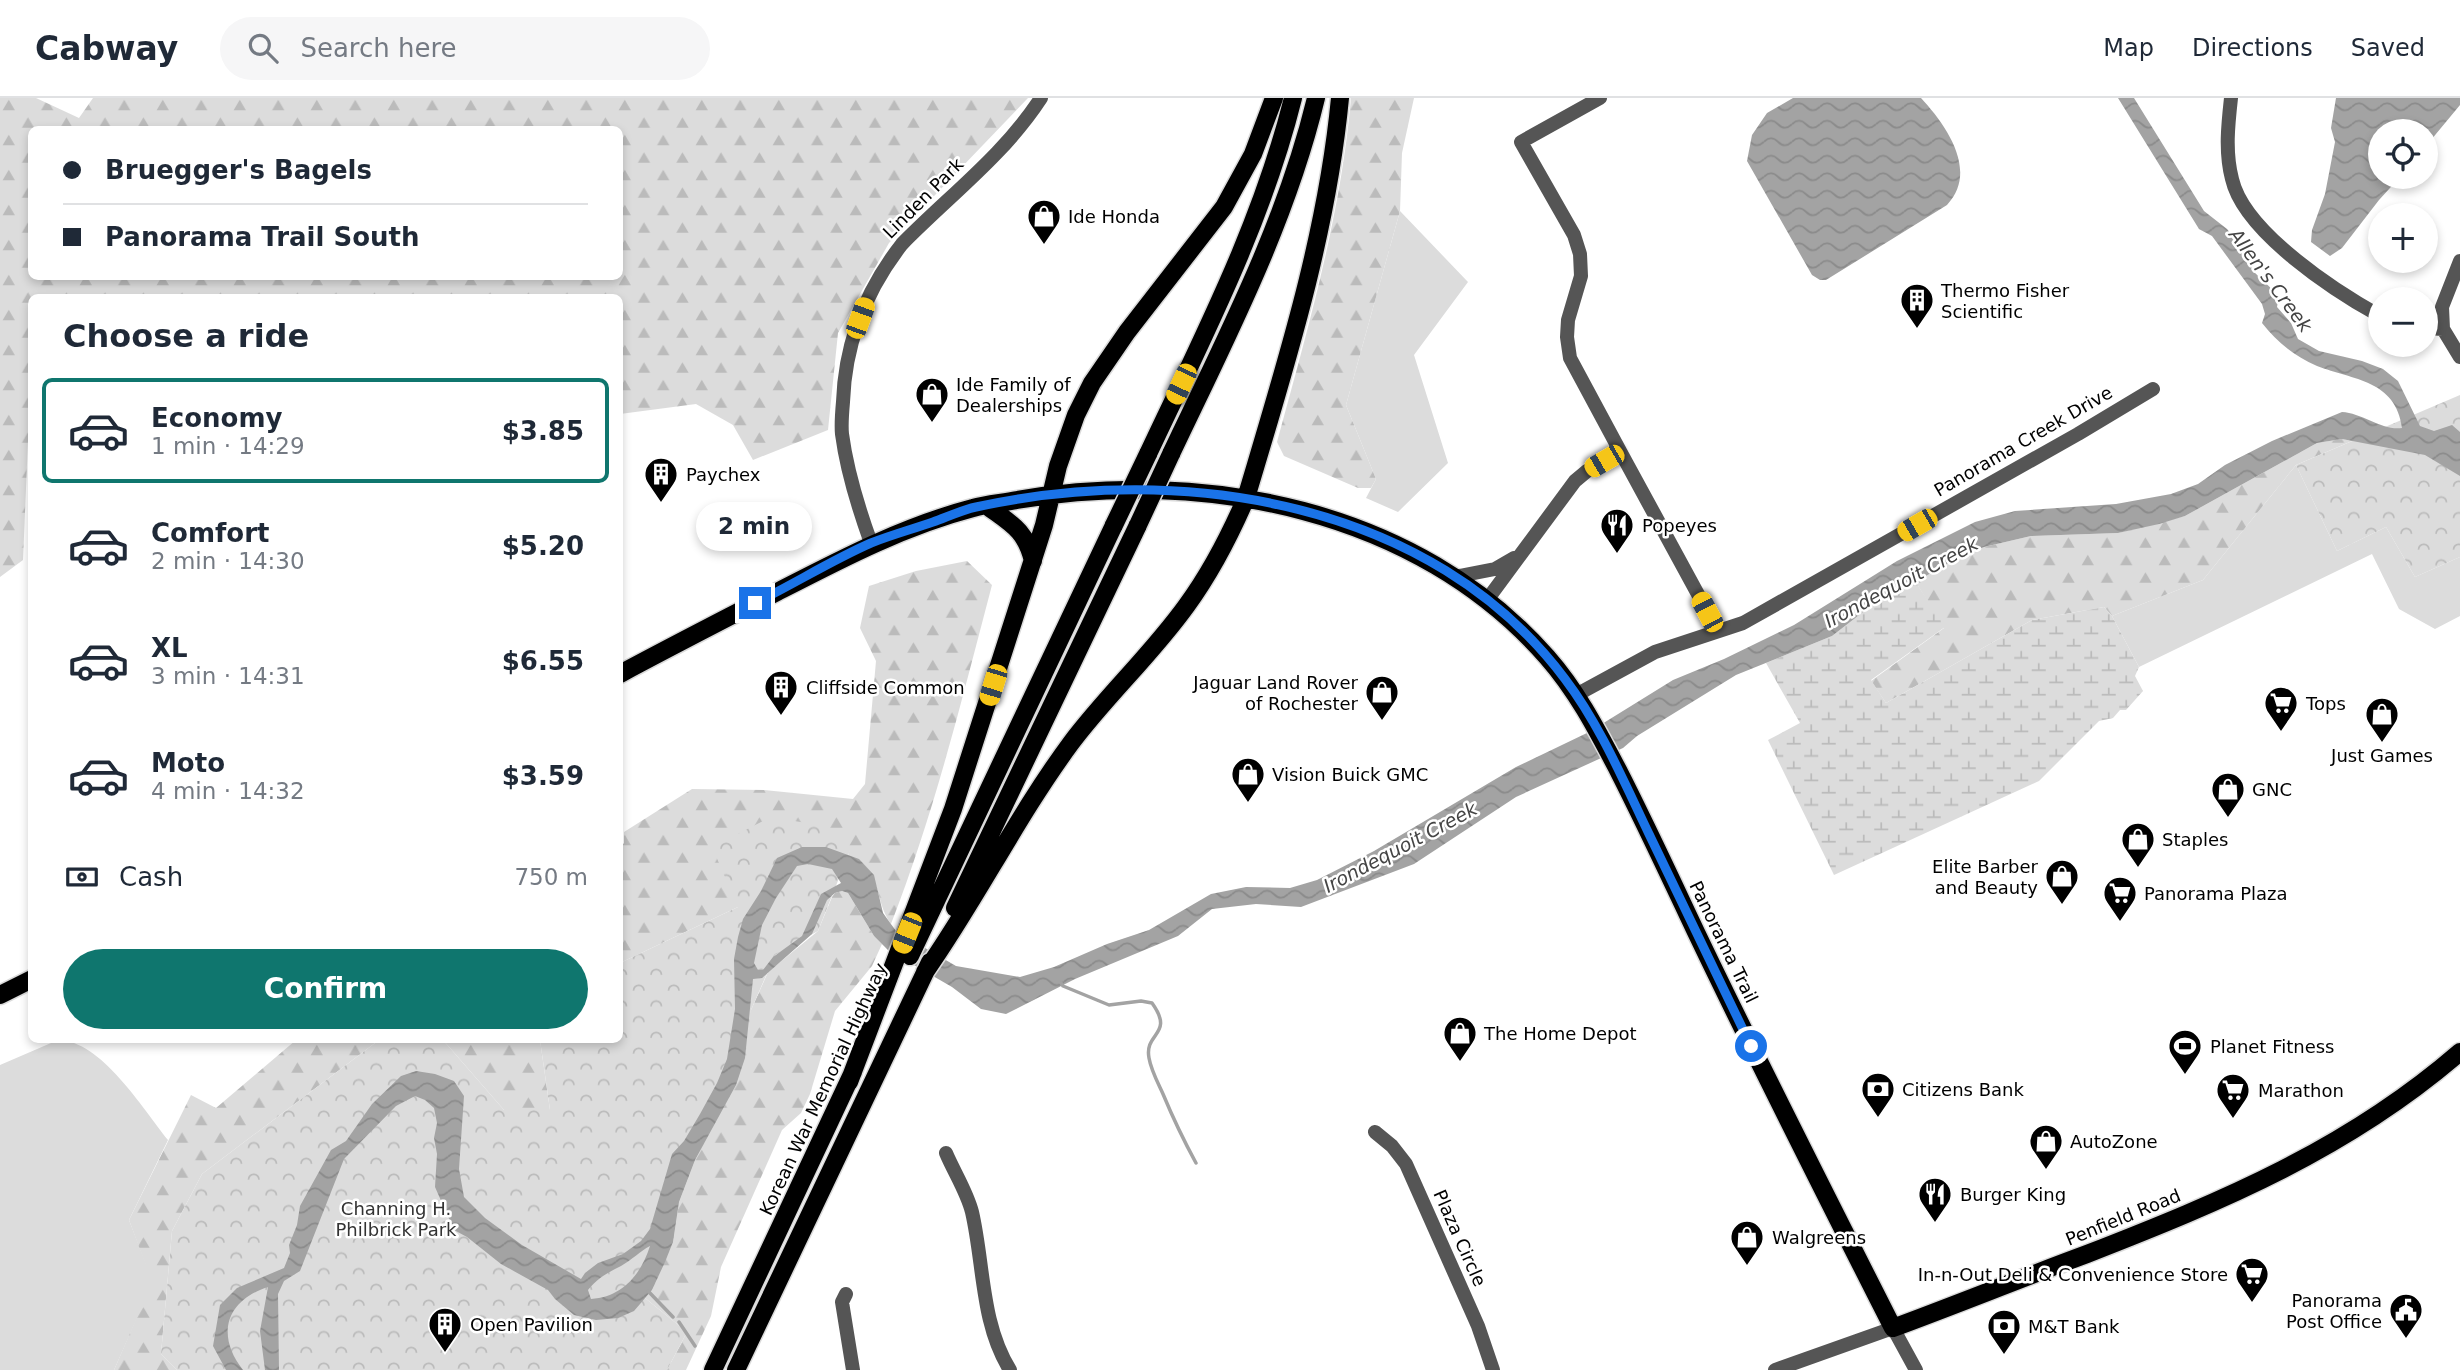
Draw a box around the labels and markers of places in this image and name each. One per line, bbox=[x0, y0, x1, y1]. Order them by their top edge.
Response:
shop icon: Ide Honda bbox=[1025, 197, 1063, 246]
place label: Ide Honda bbox=[1068, 206, 1160, 227]
place label: Thermo Fisher Scientific bbox=[1940, 280, 2070, 322]
building icon: Thermo Fisher Scientific bbox=[1898, 281, 1936, 330]
place label: Ide Family of Dealerships bbox=[956, 374, 1071, 416]
shop icon: Ide Family of Dealerships bbox=[913, 375, 951, 424]
building icon: Paychex bbox=[642, 455, 680, 504]
place label: Paychex bbox=[686, 464, 761, 485]
restaurant icon: Popeyes bbox=[1598, 506, 1636, 555]
place label: Popeyes bbox=[1642, 515, 1717, 536]
building icon: Cliffside Common bbox=[762, 668, 800, 717]
place label: Jaguar Land Rover of Rochester bbox=[1192, 672, 1359, 714]
shop icon: Jaguar Land Rover of Rochester bbox=[1363, 673, 1401, 722]
place label: Cliffside Common bbox=[806, 677, 965, 698]
supermarket icon: Tops bbox=[2262, 684, 2300, 733]
place label: Tops bbox=[2305, 693, 2346, 714]
shop icon: Just Games bbox=[2363, 695, 2401, 744]
place label: Just Games bbox=[2330, 745, 2433, 766]
shop icon: Vision Buick GMC bbox=[1229, 755, 1267, 804]
place label: Vision Buick GMC bbox=[1272, 764, 1428, 785]
shop icon: GNC bbox=[2209, 770, 2247, 819]
place label: GNC bbox=[2252, 779, 2292, 800]
shop icon: Staples bbox=[2119, 820, 2157, 869]
place label: Staples bbox=[2162, 829, 2228, 850]
place label: Elite Barber and Beauty bbox=[1932, 856, 2039, 898]
shop icon: Elite Barber and Beauty bbox=[2043, 857, 2081, 906]
supermarket icon: Panorama Plaza bbox=[2101, 874, 2139, 923]
place label: Panorama Plaza bbox=[2144, 883, 2288, 904]
shop icon: The Home Depot bbox=[1441, 1014, 1479, 1063]
place label: The Home Depot bbox=[1483, 1023, 1637, 1044]
sports icon: Planet Fitness bbox=[2166, 1027, 2204, 1076]
place label: Planet Fitness bbox=[2210, 1036, 2335, 1057]
bank icon: Citizens Bank bbox=[1859, 1070, 1897, 1119]
supermarket icon: Marathon bbox=[2214, 1071, 2252, 1120]
place label: Citizens Bank bbox=[1902, 1079, 2024, 1100]
place label: Marathon bbox=[2258, 1080, 2344, 1101]
shop icon: AutoZone bbox=[2027, 1122, 2065, 1171]
place label: AutoZone bbox=[2070, 1131, 2158, 1152]
restaurant icon: Burger King bbox=[1916, 1175, 1954, 1224]
place label: Burger King bbox=[1960, 1184, 2066, 1205]
shop icon: Walgreens bbox=[1728, 1218, 1766, 1267]
place label: Walgreens bbox=[1772, 1227, 1866, 1248]
supermarket icon: In-n-Out Deli & Convenience Store bbox=[2233, 1255, 2271, 1304]
place label: In-n-Out Deli & Convenience Store bbox=[1918, 1264, 2228, 1285]
place label: Panorama Post Office bbox=[2286, 1290, 2382, 1332]
public building icon: Panorama Post Office bbox=[2387, 1291, 2425, 1340]
building icon: Open Pavilion bbox=[426, 1305, 464, 1354]
bank icon: M&T Bank bbox=[1985, 1307, 2023, 1356]
place label: Open Pavilion bbox=[470, 1314, 593, 1335]
place label: M&T Bank bbox=[2028, 1316, 2120, 1337]

